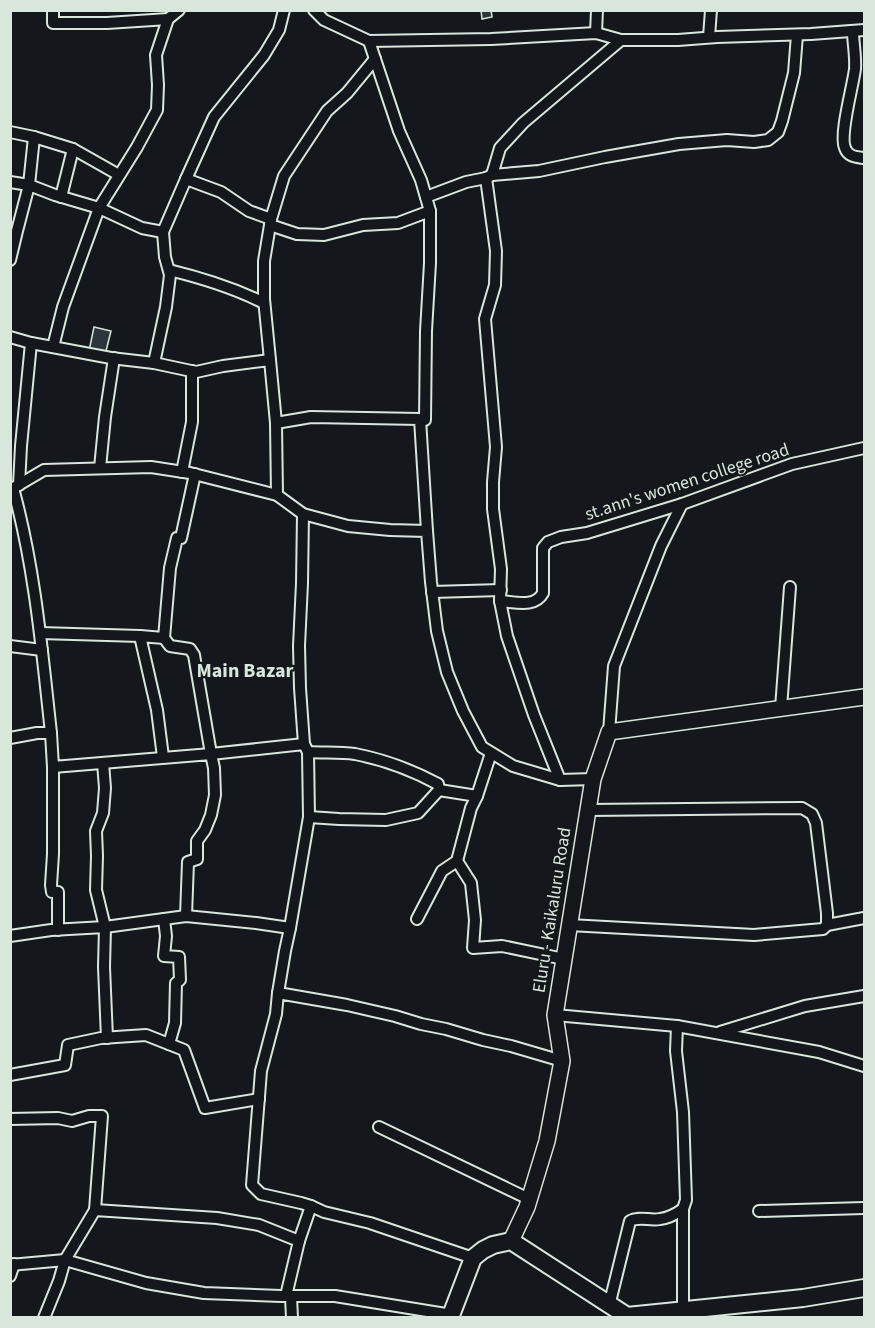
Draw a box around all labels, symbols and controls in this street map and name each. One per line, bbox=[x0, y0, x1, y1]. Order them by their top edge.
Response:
street label: st.ann's women college road bbox=[582, 437, 792, 527]
district label: Main Bazar bbox=[197, 657, 293, 685]
street label: Eluru - Kaikaluru Road bbox=[527, 826, 577, 994]

